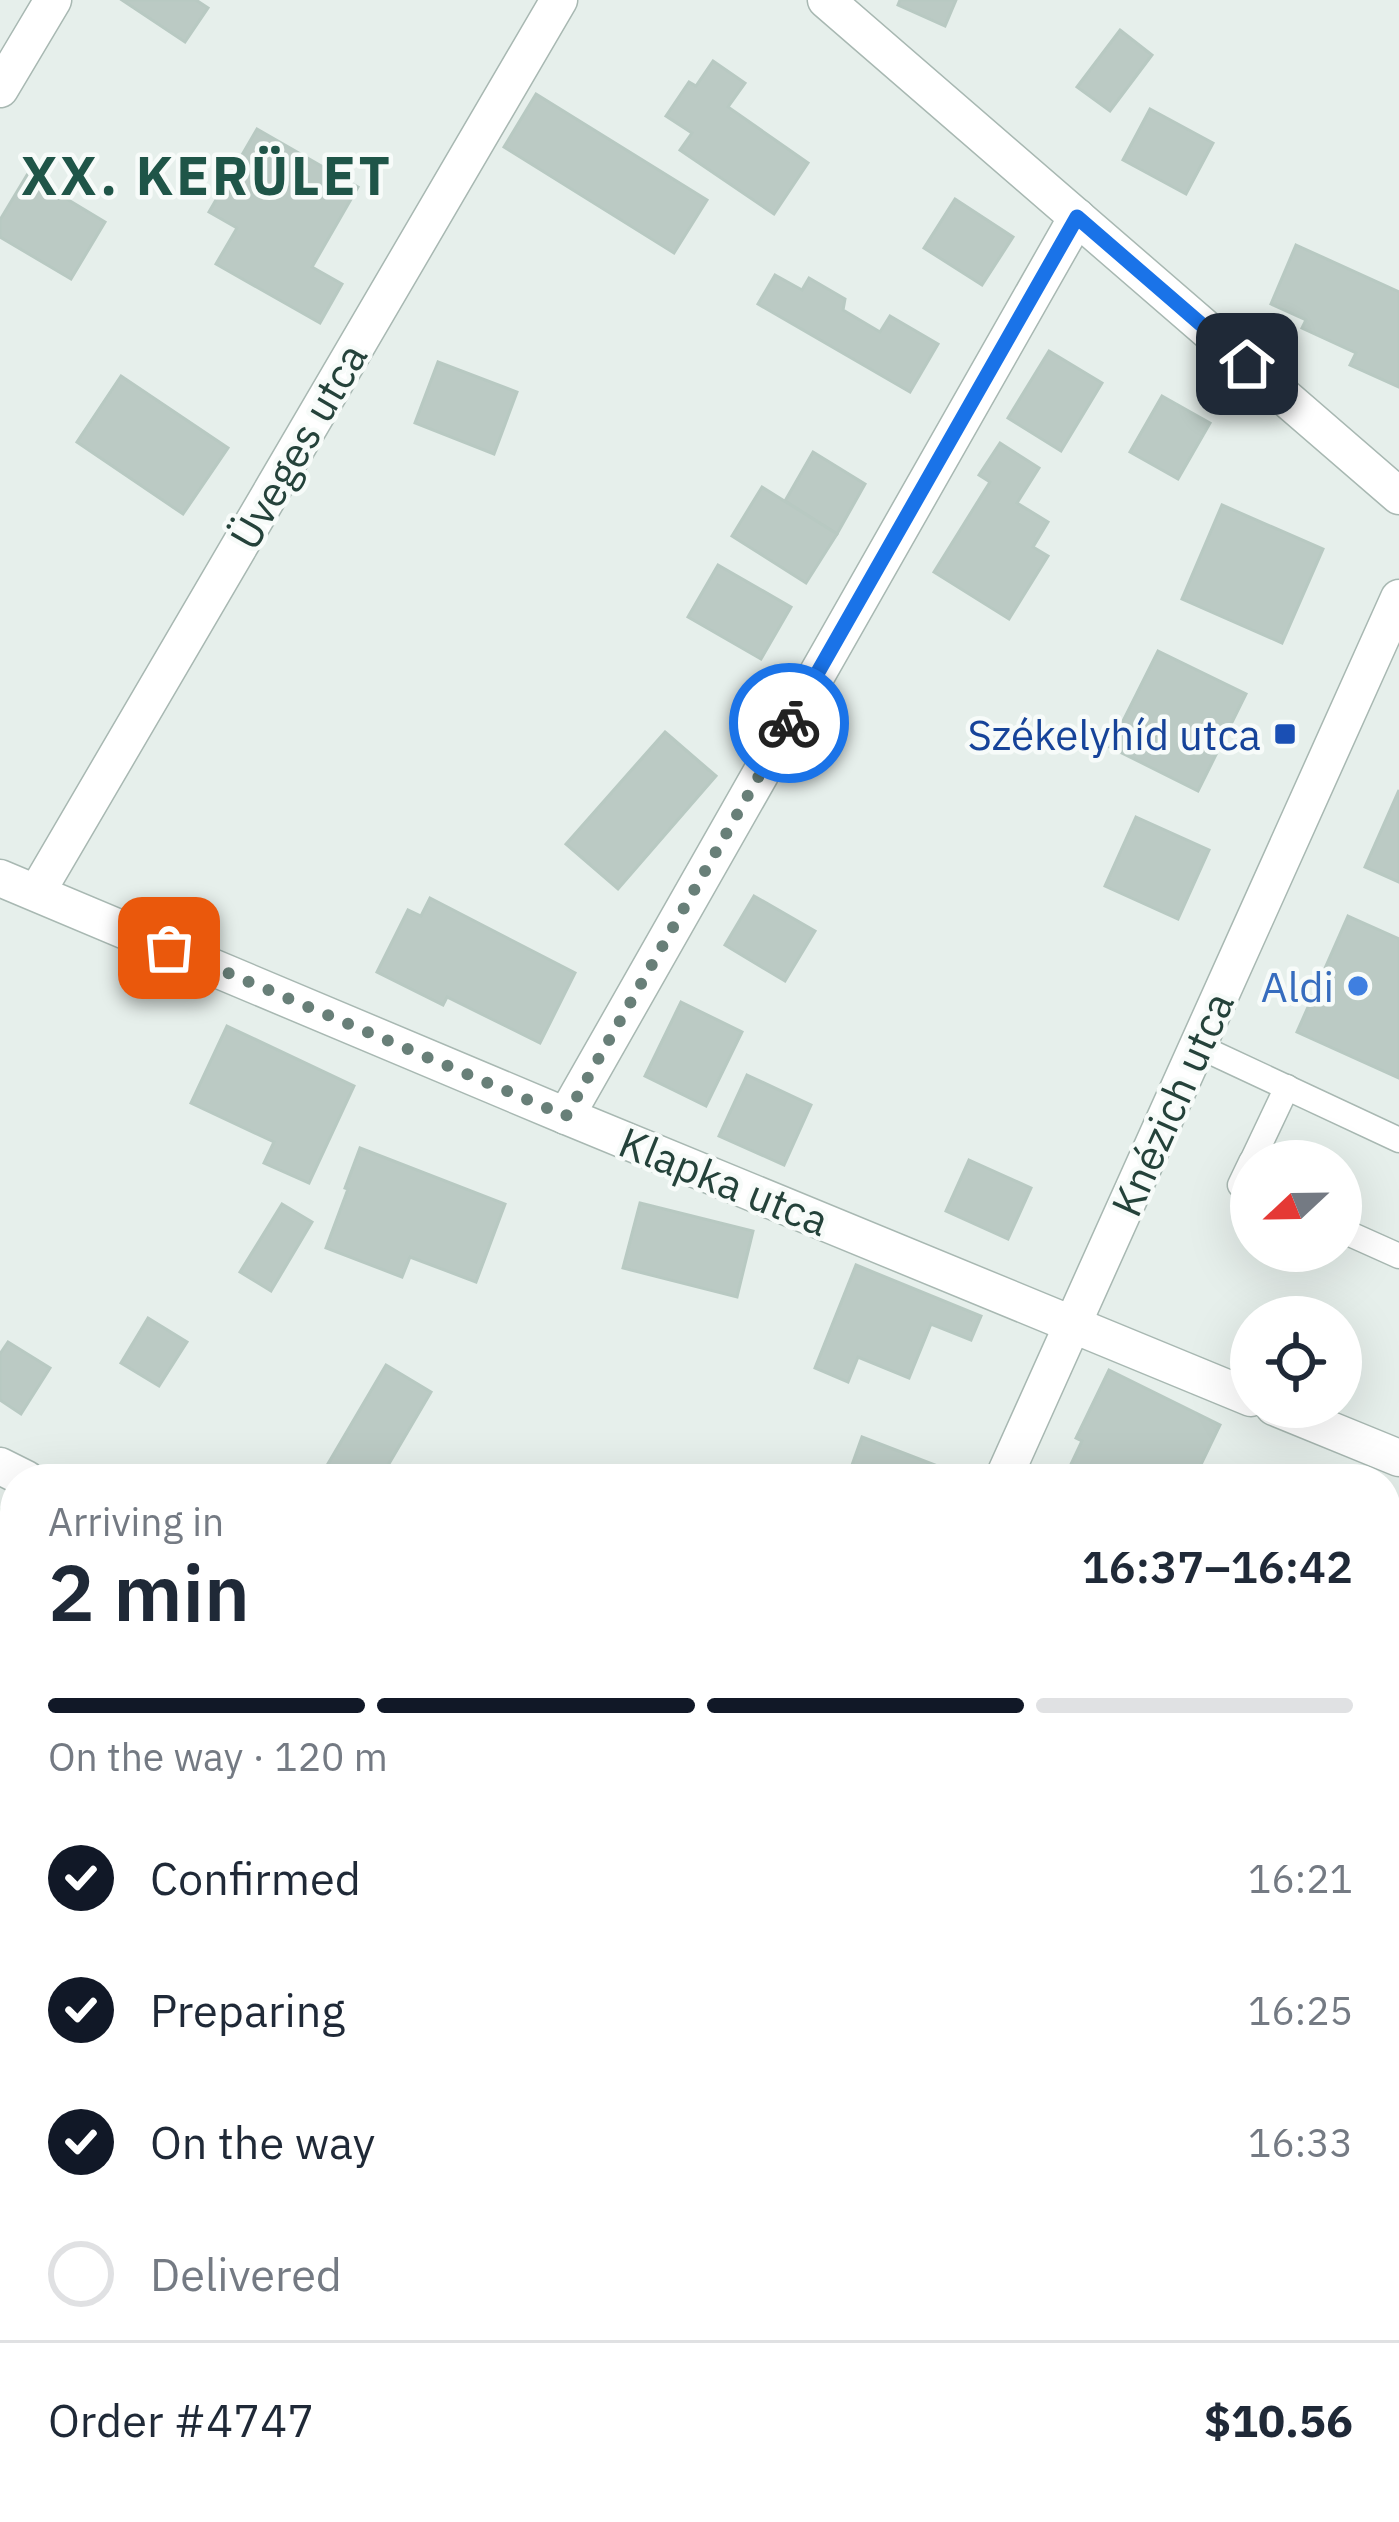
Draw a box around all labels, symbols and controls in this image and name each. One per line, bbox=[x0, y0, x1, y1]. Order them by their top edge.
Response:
district label: XX. KERÜLET bbox=[21, 140, 393, 210]
pin bbox=[1196, 313, 1298, 415]
icon: home bbox=[1214, 331, 1280, 397]
street label: Üveges utca bbox=[217, 333, 379, 559]
courier bbox=[729, 663, 849, 783]
icon: bike bbox=[756, 690, 822, 756]
place label: Székelyhíd utca bbox=[967, 707, 1261, 762]
marker: Székelyhíd utca bbox=[1272, 721, 1298, 747]
pin bbox=[118, 897, 220, 999]
icon: bag bbox=[136, 915, 202, 981]
place label: Aldi bbox=[1261, 959, 1334, 1014]
marker: Aldi bbox=[1345, 973, 1371, 999]
street label: Knézich utca bbox=[1098, 983, 1246, 1225]
street label: Klapka utca bbox=[611, 1114, 837, 1248]
north arrow bbox=[1230, 1140, 1362, 1272]
map controls bbox=[1230, 1140, 1362, 1428]
button: locate bbox=[1230, 1296, 1362, 1428]
text: Arriving in bbox=[48, 1496, 224, 1547]
text: 16:37–16:42 bbox=[1082, 1537, 1353, 1595]
text: 2 min bbox=[48, 1541, 250, 1642]
text: On the way · 120 m bbox=[48, 1731, 388, 1782]
icon: check bbox=[48, 1845, 114, 1911]
text: Confirmed bbox=[150, 1849, 361, 1907]
text: 16:21 bbox=[1248, 1853, 1353, 1904]
icon: check bbox=[48, 1977, 114, 2043]
text: Preparing bbox=[150, 1981, 345, 2039]
text: 16:25 bbox=[1248, 1985, 1353, 2036]
icon: check bbox=[48, 2109, 114, 2175]
text: On the way bbox=[150, 2113, 375, 2171]
text: 16:33 bbox=[1248, 2117, 1353, 2168]
text: Delivered bbox=[150, 2245, 342, 2303]
text: Order #4747 bbox=[48, 2391, 314, 2449]
text: $10.56 bbox=[1204, 2391, 1353, 2449]

